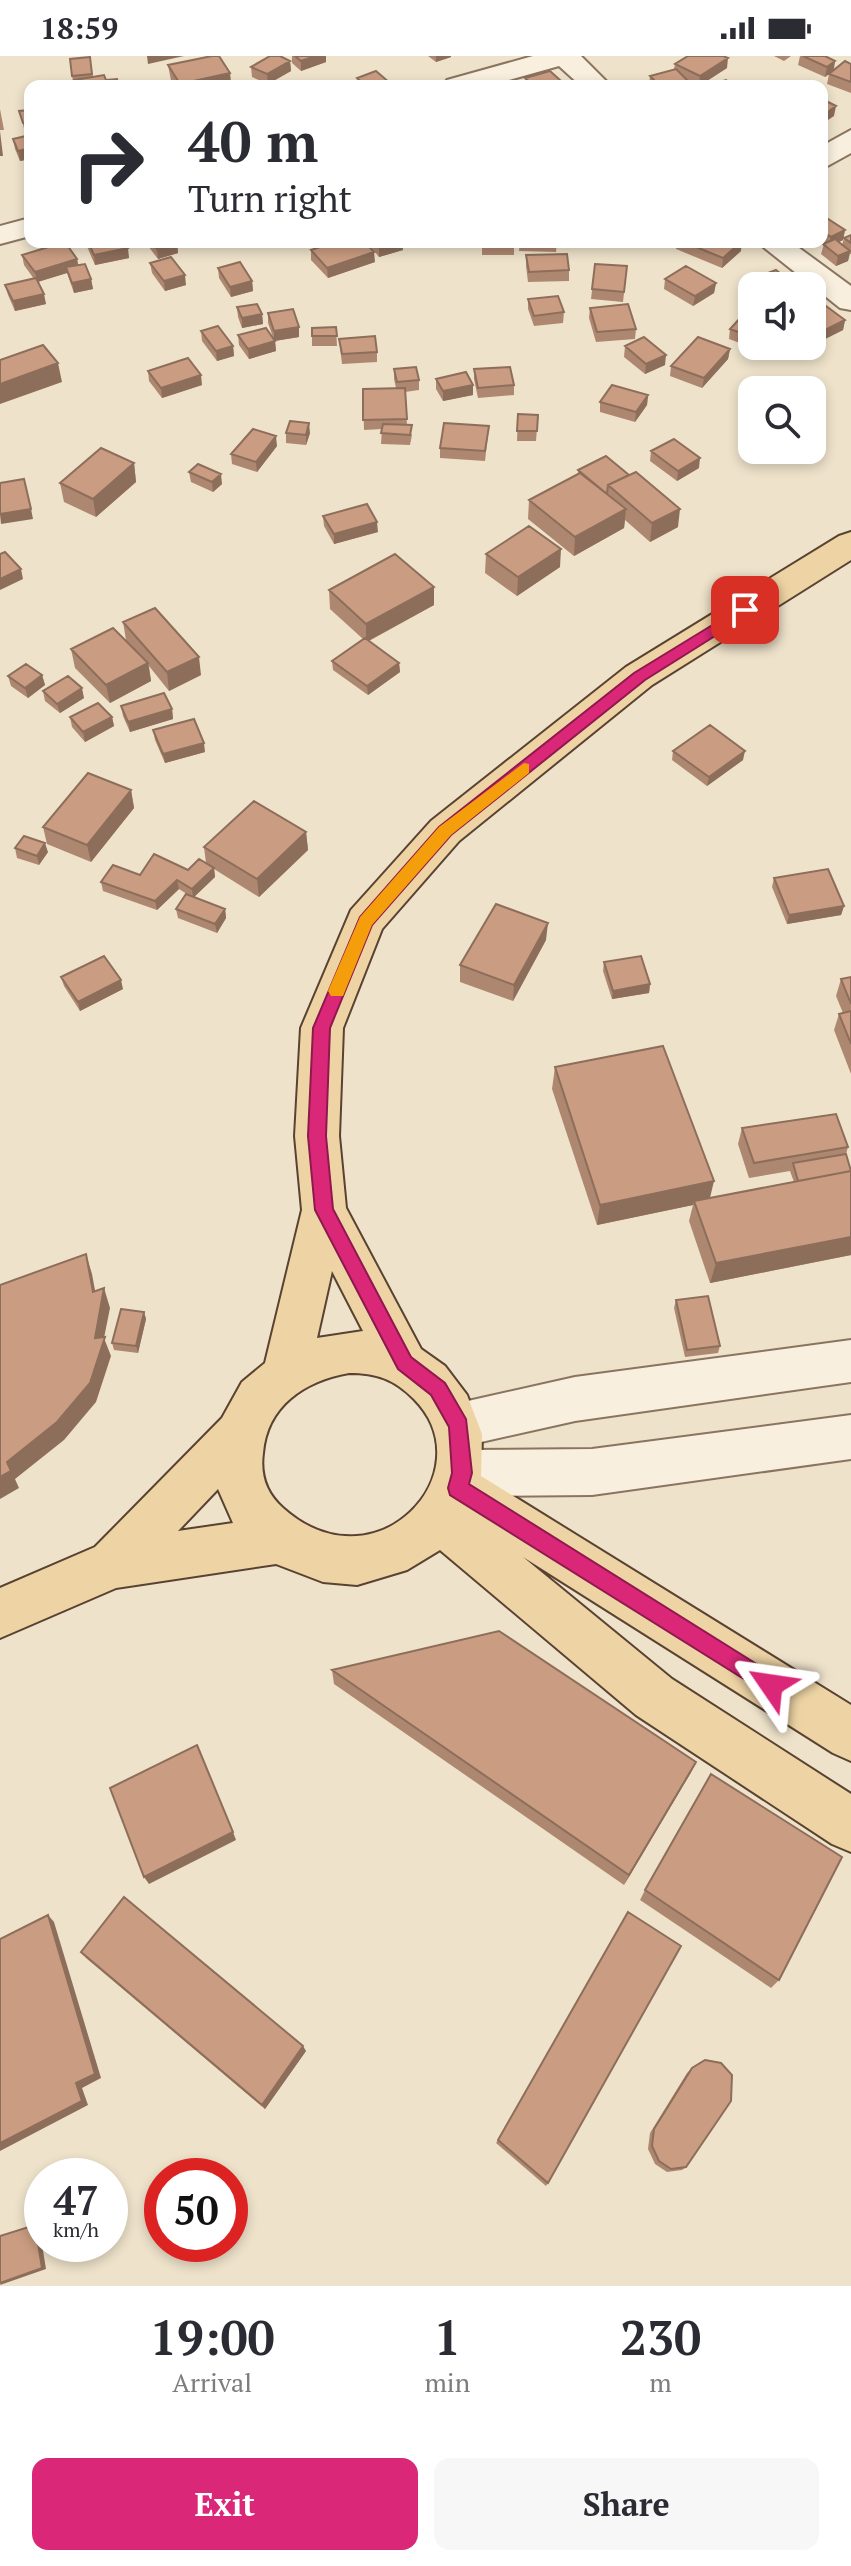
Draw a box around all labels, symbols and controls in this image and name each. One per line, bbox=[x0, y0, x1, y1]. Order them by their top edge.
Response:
text: 18:59 bbox=[40, 8, 118, 48]
text: 40 m bbox=[188, 104, 318, 178]
icon: right bbox=[56, 112, 160, 216]
text: Turn right bbox=[188, 175, 352, 222]
map controls bbox=[738, 272, 826, 464]
button: sound bbox=[738, 272, 826, 360]
button: search bbox=[738, 376, 826, 464]
pin bbox=[711, 576, 779, 644]
icon: arrive bbox=[723, 588, 767, 632]
position arrow bbox=[729, 1643, 813, 1727]
speed limit sign: 50 bbox=[144, 2158, 248, 2262]
text: 47 bbox=[53, 2173, 99, 2226]
text: km/h bbox=[53, 2216, 99, 2243]
text: 19:00 bbox=[150, 2305, 275, 2369]
text: 1 bbox=[434, 2305, 461, 2369]
text: 230 bbox=[620, 2305, 701, 2369]
text: Arrival bbox=[172, 2365, 252, 2399]
text: min bbox=[424, 2365, 470, 2399]
text: m bbox=[649, 2365, 672, 2399]
button: Exit bbox=[32, 2458, 418, 2550]
button: Share bbox=[434, 2458, 819, 2550]

